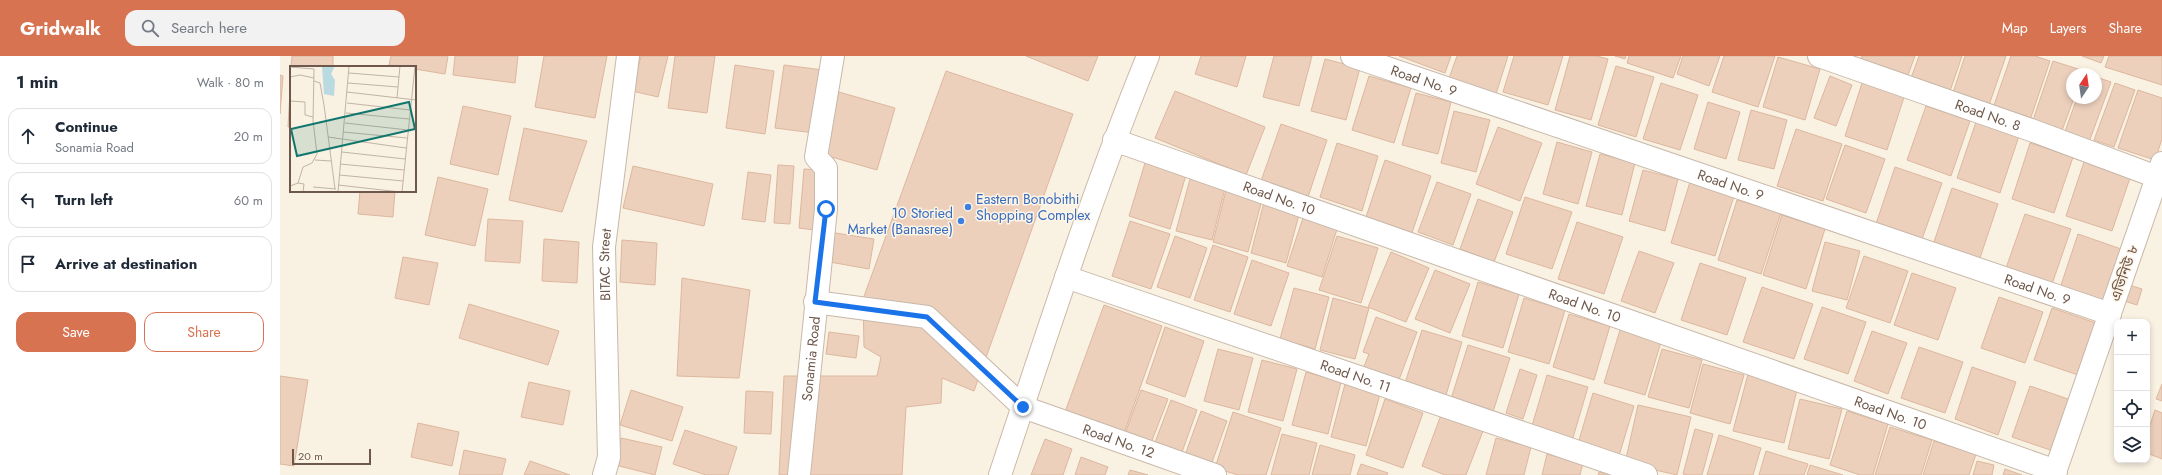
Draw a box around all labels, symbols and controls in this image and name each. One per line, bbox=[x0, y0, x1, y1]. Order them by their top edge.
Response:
search box bbox=[125, 10, 405, 46]
text: Gridwalk bbox=[20, 15, 101, 42]
icon: search bbox=[139, 17, 161, 39]
text: Search here bbox=[171, 17, 247, 39]
text: Map bbox=[2002, 18, 2028, 38]
text: Layers bbox=[2050, 18, 2086, 38]
text: Share bbox=[2108, 18, 2142, 38]
street label: Road No. 9 bbox=[1388, 60, 1460, 101]
inset map bbox=[290, 66, 416, 192]
north arrow bbox=[2066, 68, 2102, 104]
text: 1 min bbox=[16, 70, 58, 94]
text: Walk · 80 m bbox=[197, 73, 264, 92]
street label: Road No. 8 bbox=[1952, 94, 2024, 136]
text: Continue bbox=[55, 116, 118, 138]
icon: ahead bbox=[17, 125, 39, 147]
text: 20 m bbox=[234, 127, 263, 146]
text: Sonamia Road bbox=[55, 138, 134, 157]
street label: Road No. 9 bbox=[1695, 164, 1766, 205]
street label: Road No. 10 bbox=[1240, 176, 1318, 220]
icon: left bbox=[17, 189, 39, 211]
text: Turn left bbox=[55, 189, 113, 211]
place label: Eastern Bonobithi Shopping Complex bbox=[976, 189, 1090, 225]
text: 60 m bbox=[234, 191, 263, 210]
route start bbox=[817, 200, 835, 218]
marker: Eastern Bonobithi Shopping Complex bbox=[963, 202, 973, 212]
place label: 10 Storied Market (Banasree) bbox=[847, 203, 953, 239]
marker: 10 Storied Market (Banasree) bbox=[956, 216, 966, 226]
street label: BITAC Street bbox=[594, 227, 616, 301]
street label: এভিনিউ ৮ bbox=[2105, 242, 2143, 304]
icon: arrive bbox=[17, 253, 39, 275]
text: Arrive at destination bbox=[55, 253, 197, 275]
street label: Road No. 9 bbox=[2002, 269, 2073, 310]
street label: Road No. 10 bbox=[1546, 283, 1624, 327]
button: Save bbox=[16, 312, 136, 352]
button: Share bbox=[144, 312, 264, 352]
street label: Sonamia Road bbox=[797, 315, 825, 402]
map controls bbox=[2114, 319, 2150, 463]
button: + bbox=[2114, 319, 2150, 355]
street label: Road No. 11 bbox=[1318, 355, 1393, 397]
button: − bbox=[2114, 355, 2150, 391]
street label: Road No. 10 bbox=[1852, 391, 1929, 435]
button: locate bbox=[2114, 391, 2150, 427]
route end bbox=[1014, 398, 1032, 416]
street label: Road No. 12 bbox=[1080, 419, 1157, 463]
button: layers bbox=[2114, 427, 2150, 463]
scale bar bbox=[292, 447, 371, 466]
text: 20 m bbox=[298, 448, 323, 464]

